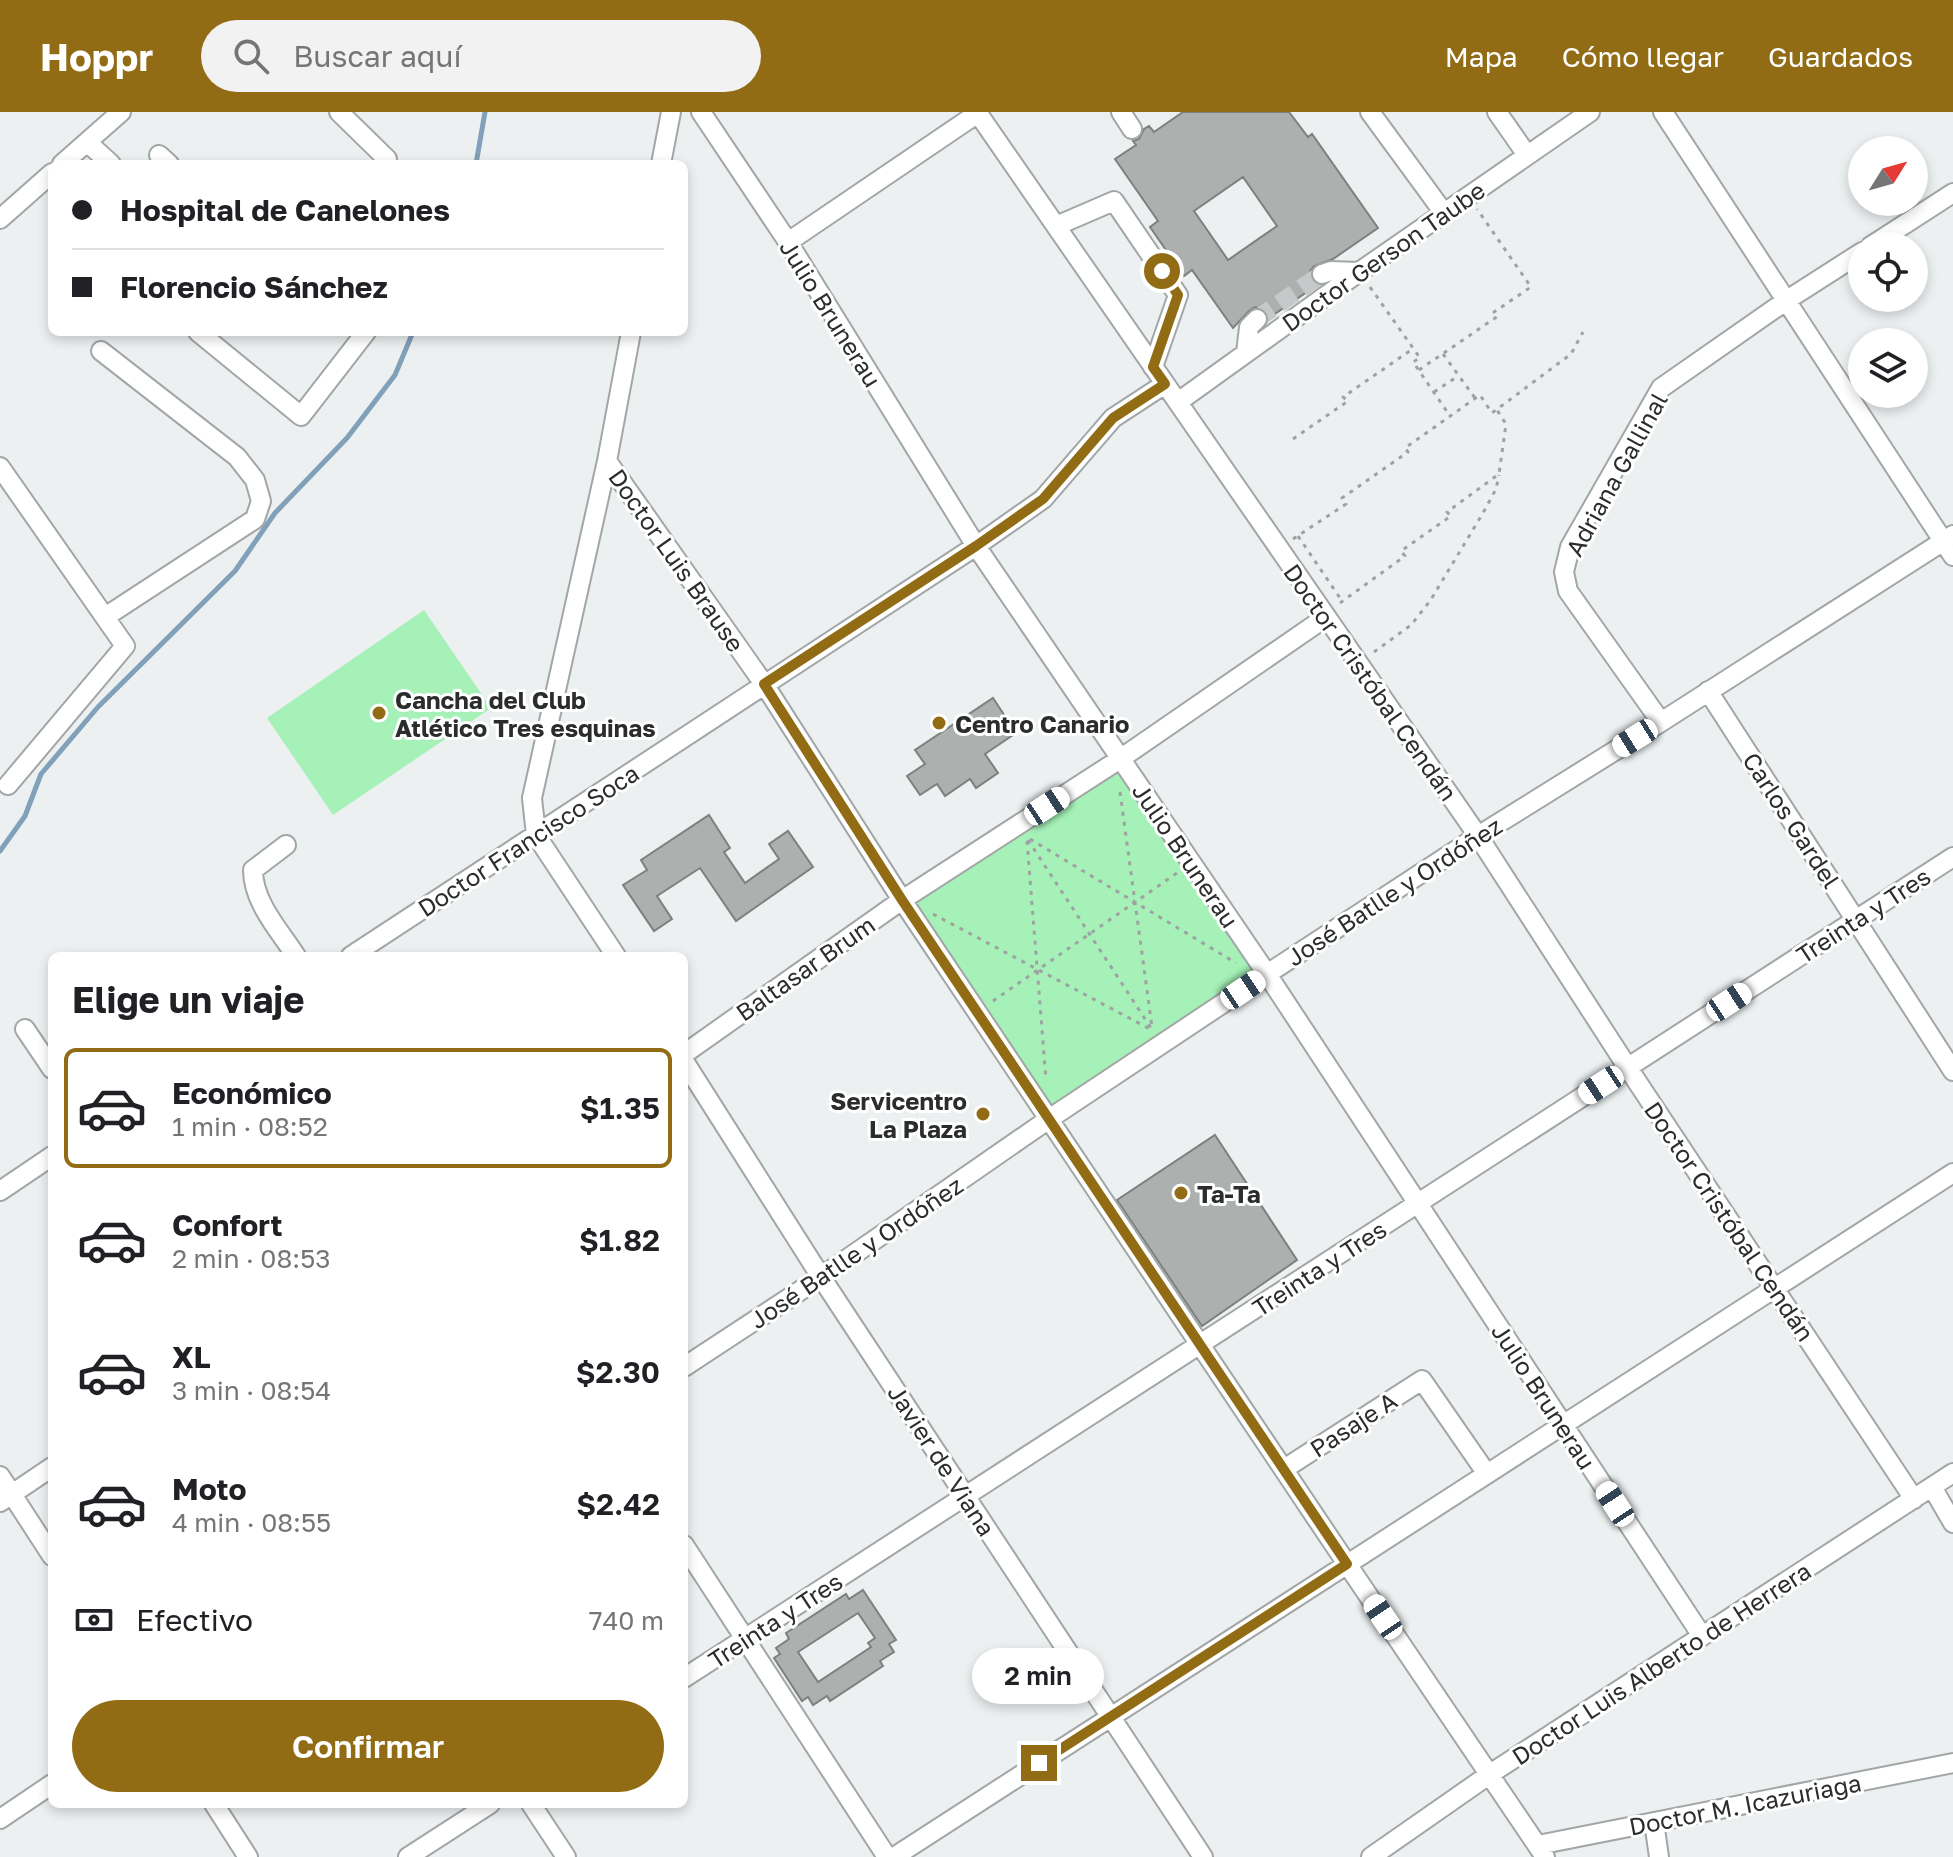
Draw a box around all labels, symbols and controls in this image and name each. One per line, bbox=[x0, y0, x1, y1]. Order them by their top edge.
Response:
search box bbox=[201, 20, 761, 92]
text: Hoppr bbox=[40, 34, 153, 79]
icon: search bbox=[229, 34, 273, 78]
text: Buscar aquí bbox=[293, 38, 462, 74]
text: Mapa bbox=[1445, 40, 1518, 73]
text: Cómo llegar bbox=[1562, 40, 1724, 73]
text: Guardados bbox=[1768, 40, 1913, 73]
north arrow bbox=[1848, 136, 1928, 216]
map controls bbox=[1848, 136, 1928, 408]
street label: Doctor Gerson Taube bbox=[1276, 175, 1490, 337]
text: Hospital de Canelones bbox=[120, 192, 450, 228]
button: locate bbox=[1848, 232, 1928, 312]
street label: Julio Brunerau bbox=[774, 234, 888, 392]
route start bbox=[1144, 253, 1180, 289]
text: Florencio Sánchez bbox=[120, 269, 388, 305]
button: layers bbox=[1848, 328, 1928, 408]
street label: Adriana Gallinal bbox=[1559, 387, 1673, 561]
street label: Doctor Luis Brause bbox=[603, 463, 751, 657]
street label: Doctor Cristóbal Cendán bbox=[1278, 558, 1464, 806]
place label: Cancha del Club Atlético Tres esquinas bbox=[395, 685, 656, 742]
marker: Cancha del Club Atlético Tres esquinas bbox=[370, 704, 388, 722]
place label: Centro Canario bbox=[955, 709, 1129, 738]
marker: Centro Canario bbox=[930, 714, 948, 732]
car bbox=[1608, 715, 1662, 761]
street label: Carlos Gardel bbox=[1737, 747, 1847, 893]
street label: Doctor Francisco Soca bbox=[412, 758, 644, 922]
street label: Julio Brunerau bbox=[1127, 777, 1245, 933]
car bbox=[1020, 783, 1074, 829]
street label: José Batlle y Ordóñez bbox=[1281, 811, 1507, 971]
street label: Treinta y Tres bbox=[1791, 861, 1935, 969]
street label: Baltasar Brum bbox=[730, 909, 880, 1027]
car bbox=[1216, 967, 1270, 1013]
text: Elige un viaje bbox=[72, 978, 304, 1021]
car bbox=[1702, 979, 1756, 1025]
car bbox=[1574, 1062, 1628, 1108]
icon: car bbox=[76, 1072, 148, 1144]
text: Económico bbox=[172, 1075, 332, 1111]
place label: Servicentro La Plaza bbox=[830, 1086, 967, 1143]
text: $1.35 bbox=[580, 1090, 660, 1126]
street label: Doctor Cristóbal Cendán bbox=[1639, 1096, 1821, 1346]
marker: Servicentro La Plaza bbox=[974, 1105, 992, 1123]
text: 1 min · 08:52 bbox=[172, 1111, 328, 1142]
street label: José Batlle y Ordóñez bbox=[744, 1170, 968, 1334]
place label: Ta-Ta bbox=[1197, 1179, 1261, 1208]
marker: Ta-Ta bbox=[1172, 1184, 1190, 1202]
icon: car bbox=[76, 1204, 148, 1276]
text: Confort bbox=[172, 1207, 283, 1243]
street label: Treinta y Tres bbox=[1247, 1214, 1391, 1322]
text: $1.82 bbox=[579, 1222, 660, 1258]
text: 2 min · 08:53 bbox=[172, 1243, 330, 1274]
street label: Julio Brunerau bbox=[1486, 1318, 1602, 1474]
icon: car bbox=[76, 1336, 148, 1408]
text: XL bbox=[172, 1339, 211, 1375]
text: $2.30 bbox=[576, 1354, 660, 1390]
text: 3 min · 08:54 bbox=[172, 1375, 331, 1406]
street label: Javier de Viana bbox=[882, 1379, 1002, 1541]
street label: Pasaje A bbox=[1304, 1385, 1402, 1463]
icon: car bbox=[76, 1468, 148, 1540]
text: Moto bbox=[172, 1471, 247, 1507]
car bbox=[1592, 1477, 1638, 1531]
text: $2.42 bbox=[576, 1486, 660, 1522]
text: 4 min · 08:55 bbox=[172, 1507, 331, 1538]
street label: Doctor Luis Alberto de Herrera bbox=[1506, 1555, 1816, 1771]
street label: Treinta y Tres bbox=[703, 1566, 847, 1674]
car bbox=[1360, 1590, 1406, 1644]
icon: cash bbox=[72, 1598, 116, 1642]
text: Efectivo bbox=[136, 1602, 253, 1638]
text: 740 m bbox=[589, 1605, 664, 1636]
callout: 2 min bbox=[973, 1647, 1105, 1703]
text: 2 min bbox=[1004, 1660, 1072, 1691]
button: Confirmar bbox=[72, 1700, 664, 1792]
route end bbox=[1021, 1745, 1057, 1781]
street label: Doctor M. Icazuriaga bbox=[1626, 1767, 1864, 1841]

